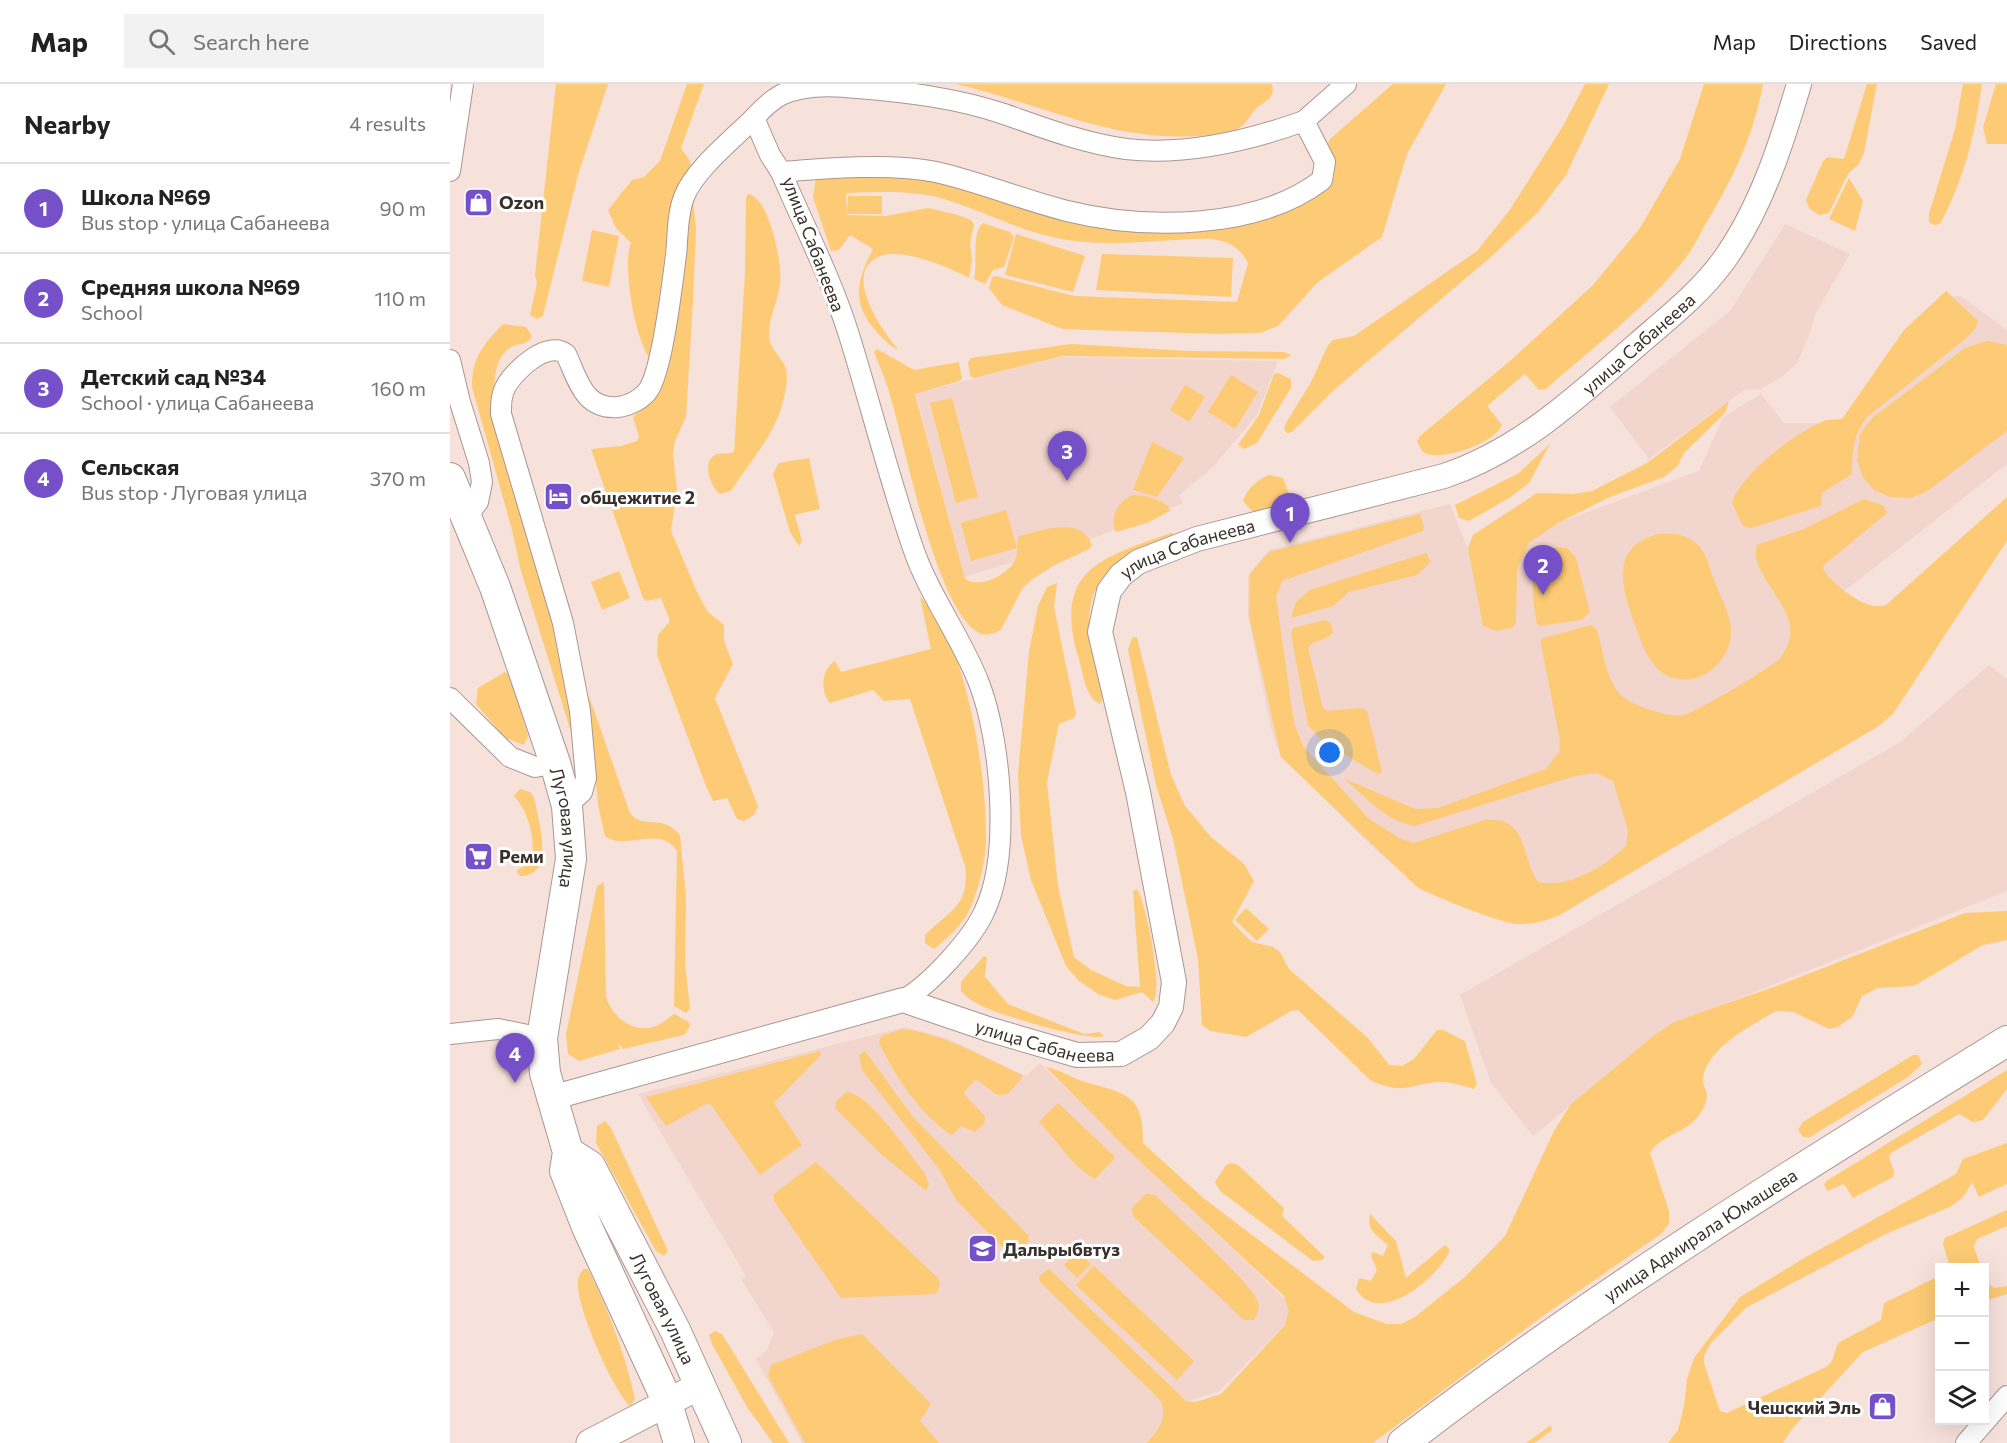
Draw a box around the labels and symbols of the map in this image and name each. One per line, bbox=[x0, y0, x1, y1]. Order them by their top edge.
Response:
street label: улица Сабанеева bbox=[778, 173, 850, 315]
shop icon: Ozon bbox=[462, 186, 494, 218]
place label: Ozon bbox=[499, 191, 544, 213]
street label: улица Сабанеева bbox=[1577, 288, 1699, 399]
pin: 3 bbox=[1048, 432, 1086, 481]
hotel icon: общежитие 2 bbox=[543, 481, 575, 513]
place label: общежитие 2 bbox=[580, 486, 695, 508]
pin: 1 bbox=[1270, 494, 1310, 543]
street label: улица Сабанеева bbox=[1115, 514, 1257, 583]
pin: 2 bbox=[1524, 546, 1562, 595]
your location bbox=[1315, 738, 1344, 767]
street label: Луговая улица bbox=[546, 765, 582, 890]
supermarket icon: Реми bbox=[462, 840, 494, 872]
place label: Реми bbox=[499, 845, 544, 867]
street label: улица Сабанеева bbox=[973, 1015, 1115, 1066]
pin: 4 bbox=[496, 1034, 534, 1083]
street label: улица Адмирала Юмашева bbox=[1599, 1163, 1801, 1306]
school or university icon: Дальрыбвтуз bbox=[966, 1233, 998, 1265]
place label: Дальрыбвтуз bbox=[1003, 1238, 1120, 1260]
street label: Луговая улица bbox=[626, 1249, 700, 1368]
shop icon: Чешский Эль bbox=[1866, 1391, 1898, 1423]
place label: Чешский Эль bbox=[1748, 1396, 1861, 1418]

